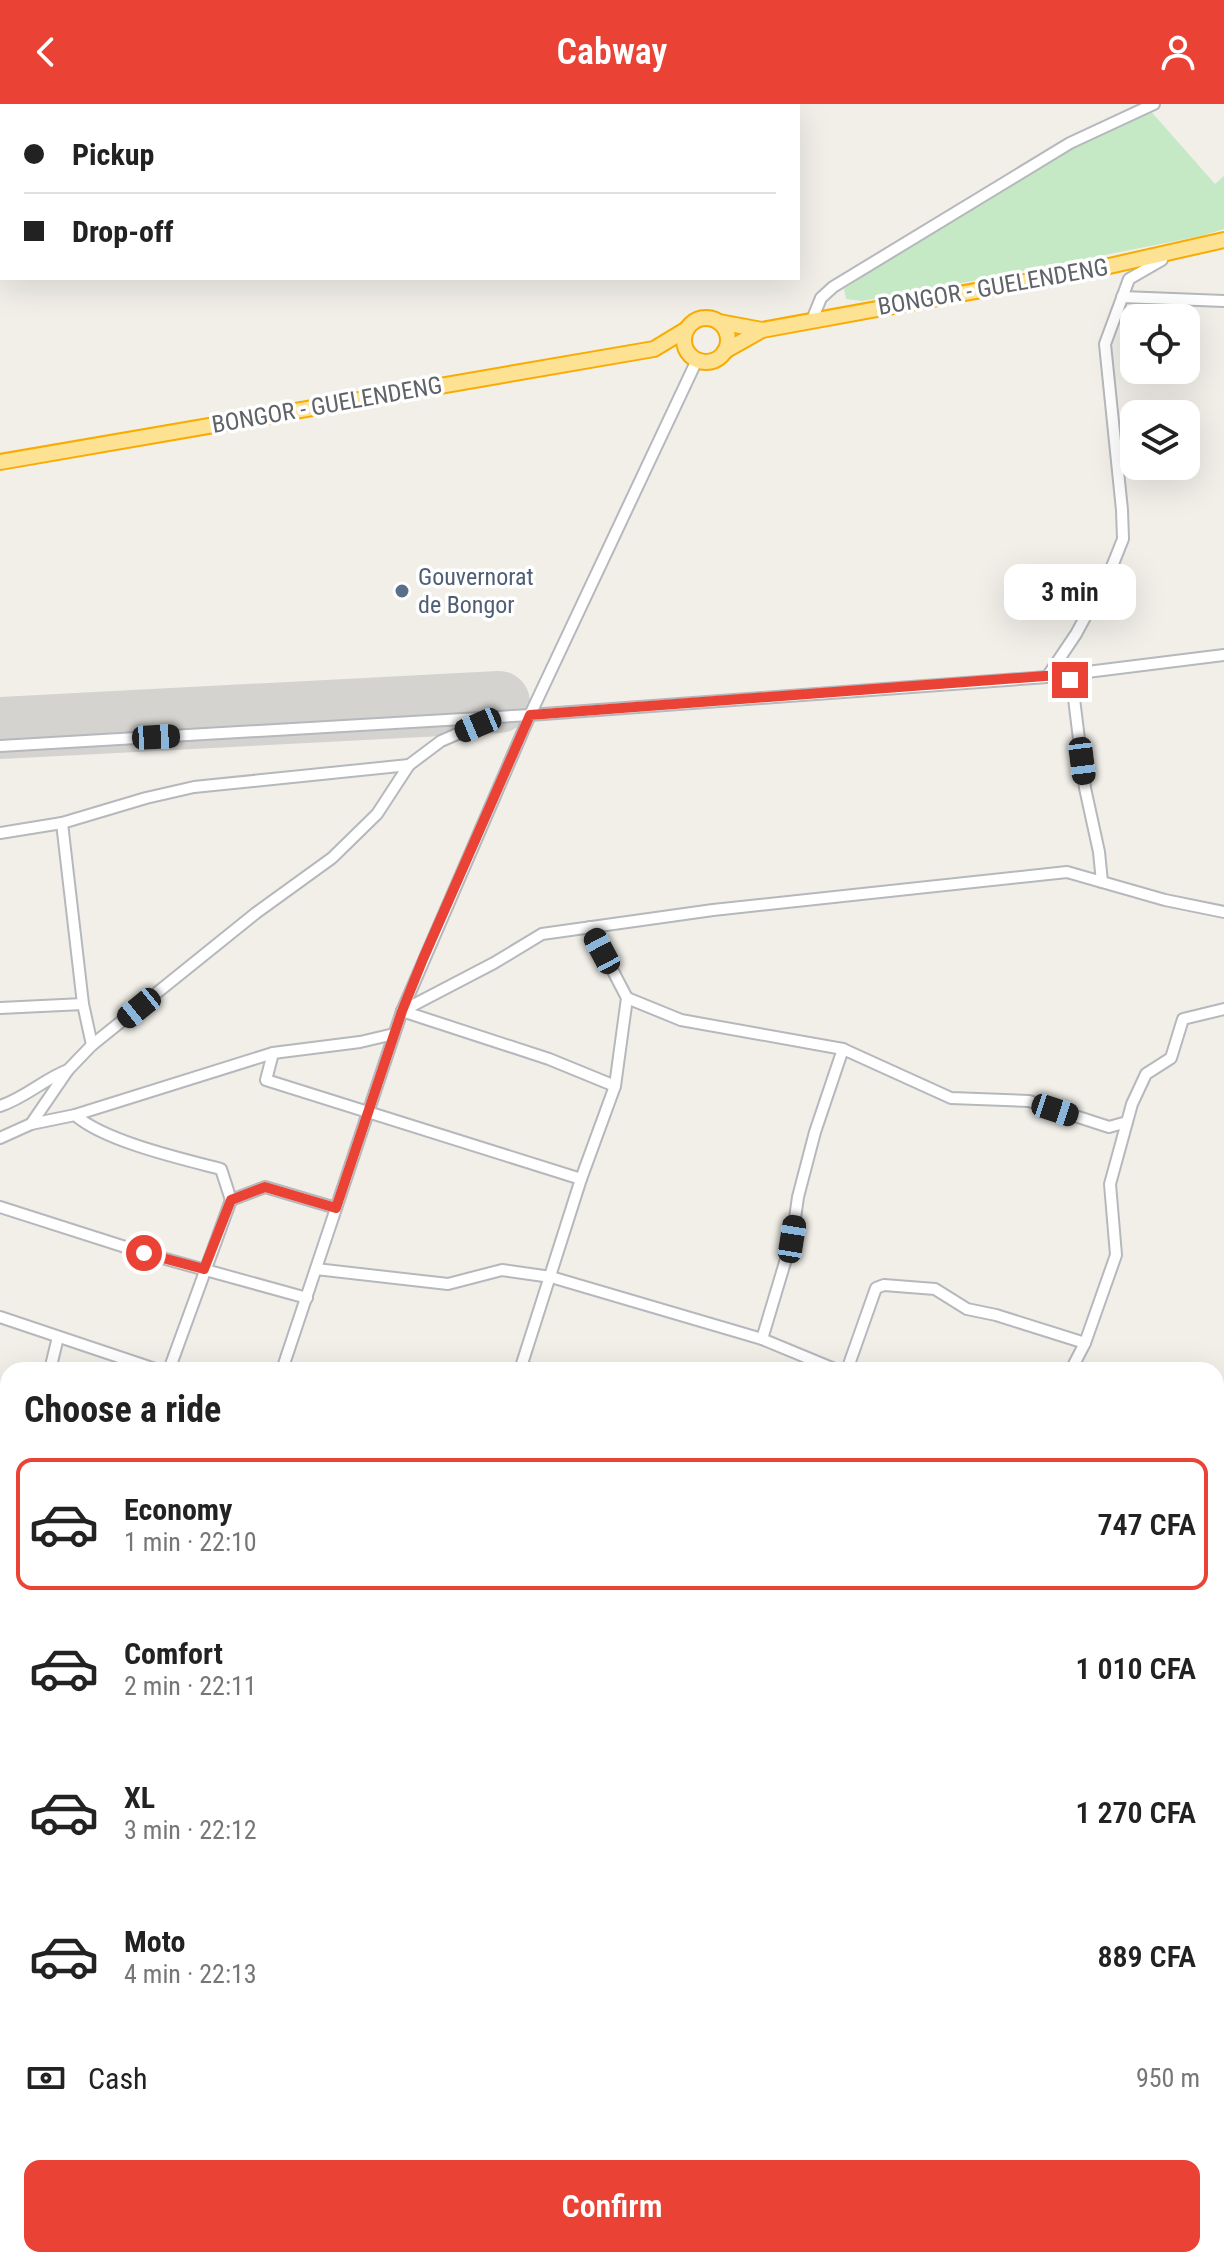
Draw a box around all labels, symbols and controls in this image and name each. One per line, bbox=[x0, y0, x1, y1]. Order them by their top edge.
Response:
icon: back bbox=[24, 30, 68, 74]
icon: person bbox=[1156, 30, 1200, 74]
text: Cabway bbox=[557, 31, 667, 73]
text: Pickup bbox=[72, 137, 154, 172]
text: Drop-off bbox=[72, 214, 174, 249]
street label: BONGOR - GUELENDENG bbox=[876, 253, 1110, 321]
map controls bbox=[1120, 304, 1200, 480]
button: locate bbox=[1120, 304, 1200, 384]
street label: BONGOR - GUELENDENG bbox=[210, 371, 444, 439]
button: layers bbox=[1120, 400, 1200, 480]
place label: Gouvernorat de Bongor bbox=[418, 563, 534, 619]
callout: 3 min bbox=[1004, 564, 1136, 620]
text: 3 min bbox=[1041, 577, 1099, 607]
marker: Gouvernorat de Bongor bbox=[393, 582, 411, 600]
route end bbox=[1052, 662, 1088, 698]
car bbox=[451, 705, 505, 745]
car bbox=[131, 724, 181, 750]
car bbox=[1067, 736, 1097, 786]
car bbox=[580, 924, 624, 978]
car bbox=[113, 984, 165, 1032]
car bbox=[1028, 1091, 1082, 1129]
car bbox=[776, 1213, 808, 1265]
route start bbox=[126, 1235, 162, 1271]
text: Choose a ride bbox=[24, 1389, 221, 1431]
icon: car bbox=[28, 1488, 100, 1560]
text: Economy bbox=[124, 1492, 232, 1527]
text: 747 CFA bbox=[1097, 1507, 1196, 1542]
text: 1 min · 22:10 bbox=[124, 1527, 257, 1557]
icon: car bbox=[28, 1632, 100, 1704]
text: Comfort bbox=[124, 1636, 223, 1671]
text: 1 010 CFA bbox=[1075, 1651, 1196, 1686]
text: 2 min · 22:11 bbox=[124, 1671, 257, 1701]
icon: car bbox=[28, 1776, 100, 1848]
text: XL bbox=[124, 1780, 155, 1815]
text: 1 270 CFA bbox=[1075, 1795, 1196, 1830]
text: 3 min · 22:12 bbox=[124, 1815, 257, 1845]
icon: car bbox=[28, 1920, 100, 1992]
text: Moto bbox=[124, 1924, 185, 1959]
text: 889 CFA bbox=[1097, 1939, 1196, 1974]
text: 4 min · 22:13 bbox=[124, 1959, 257, 1989]
icon: cash bbox=[24, 2056, 68, 2100]
text: Cash bbox=[88, 2061, 148, 2096]
text: 950 m bbox=[1136, 2063, 1200, 2093]
button: Confirm bbox=[24, 2160, 1200, 2252]

